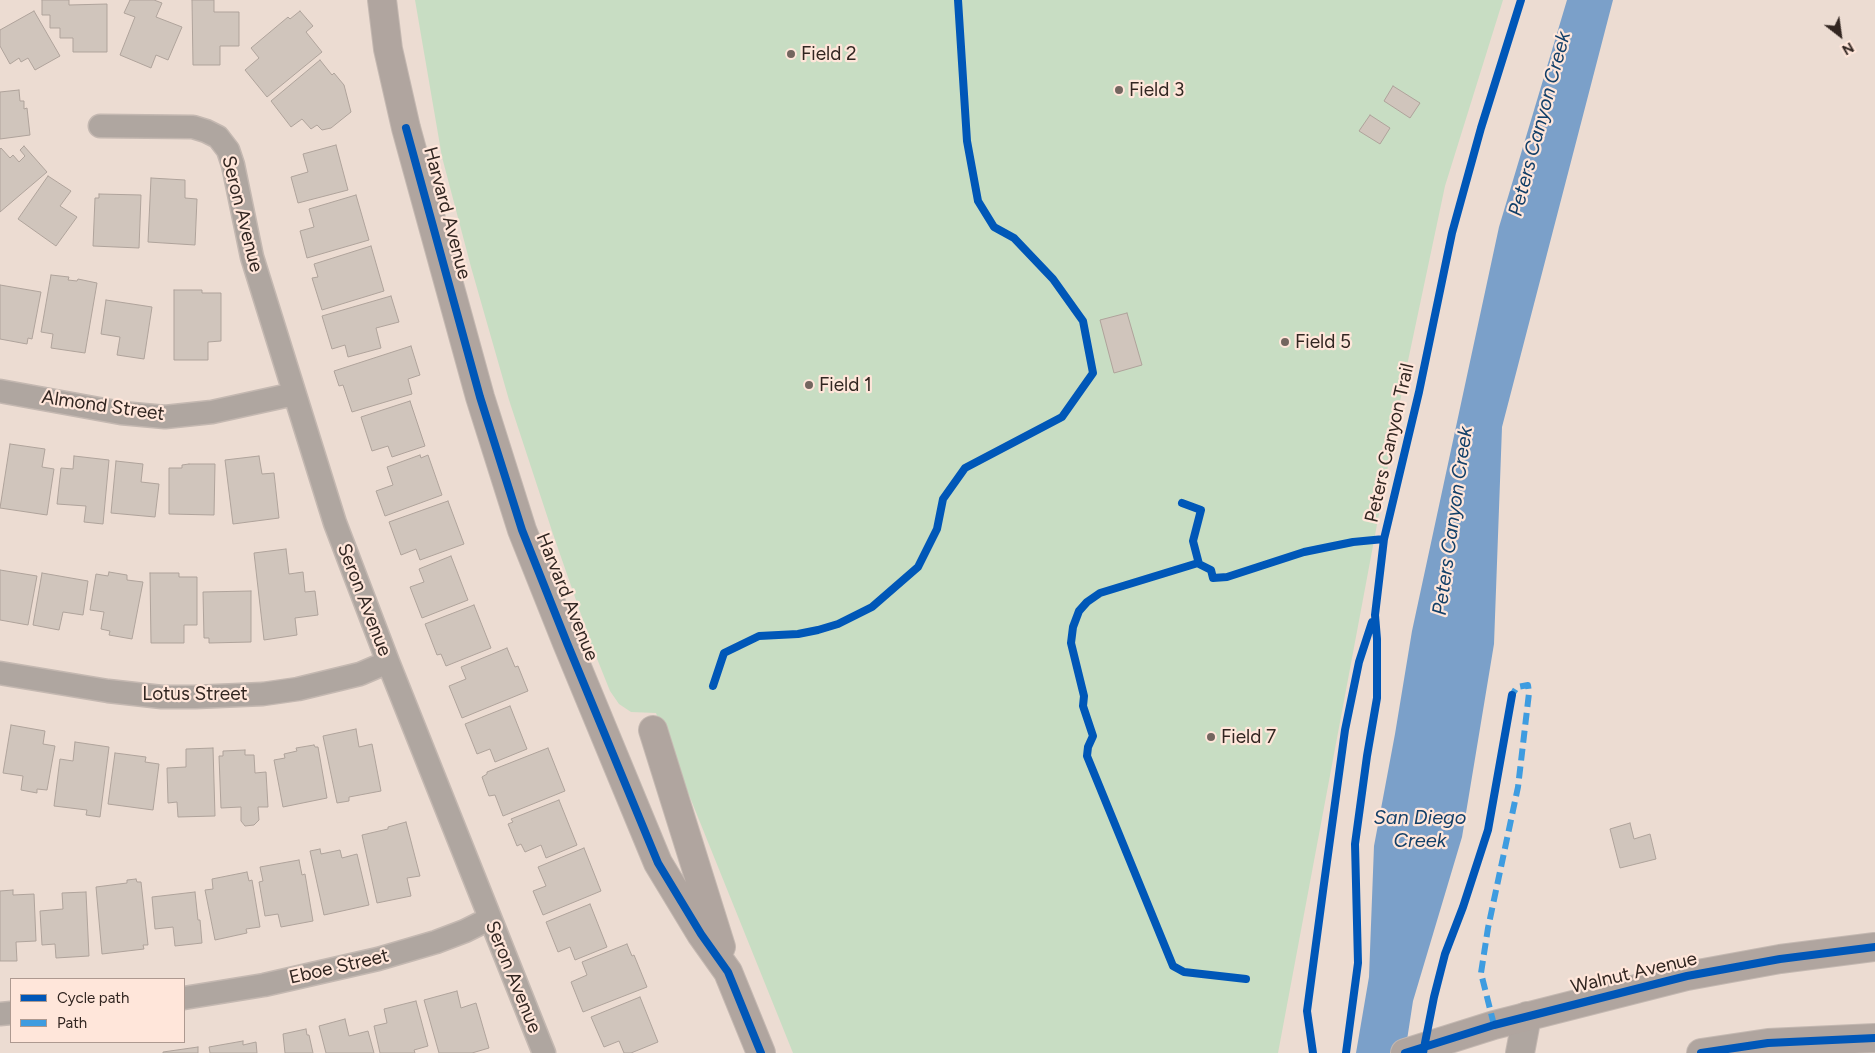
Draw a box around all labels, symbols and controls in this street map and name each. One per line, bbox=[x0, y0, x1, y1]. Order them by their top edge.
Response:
north arrow bbox=[1815, 10, 1865, 60]
water label: Peters Canyon Creek bbox=[1504, 29, 1576, 219]
text: N bbox=[1839, 38, 1857, 58]
place label: Field 2 bbox=[801, 43, 857, 65]
marker: Field 2 bbox=[785, 48, 797, 60]
place label: Field 3 bbox=[1129, 79, 1184, 101]
marker: Field 3 bbox=[1113, 84, 1125, 96]
street label: Harvard Avenue bbox=[418, 144, 476, 282]
street label: Seron Avenue bbox=[217, 153, 267, 275]
place label: Field 5 bbox=[1295, 331, 1351, 353]
marker: Field 5 bbox=[1279, 336, 1291, 348]
street label: Peters Canyon Trail bbox=[1361, 361, 1419, 525]
place label: Field 1 bbox=[819, 374, 872, 396]
marker: Field 1 bbox=[803, 379, 815, 391]
street label: Almond Street bbox=[40, 386, 166, 426]
water label: Peters Canyon Creek bbox=[1428, 425, 1478, 617]
street label: Harvard Avenue bbox=[531, 530, 603, 664]
street label: Seron Avenue bbox=[332, 540, 396, 660]
street label: Lotus Street bbox=[142, 683, 248, 705]
place label: Field 7 bbox=[1221, 726, 1276, 748]
marker: Field 7 bbox=[1205, 731, 1217, 743]
water label: San Diego Creek bbox=[1374, 806, 1466, 853]
street label: Seron Avenue bbox=[480, 918, 546, 1036]
street label: Eboe Street bbox=[287, 944, 391, 990]
street label: Walnut Avenue bbox=[1569, 947, 1699, 999]
legend bbox=[10, 978, 185, 1043]
text: Cycle path bbox=[57, 989, 129, 1007]
text: Path bbox=[57, 1014, 87, 1032]

